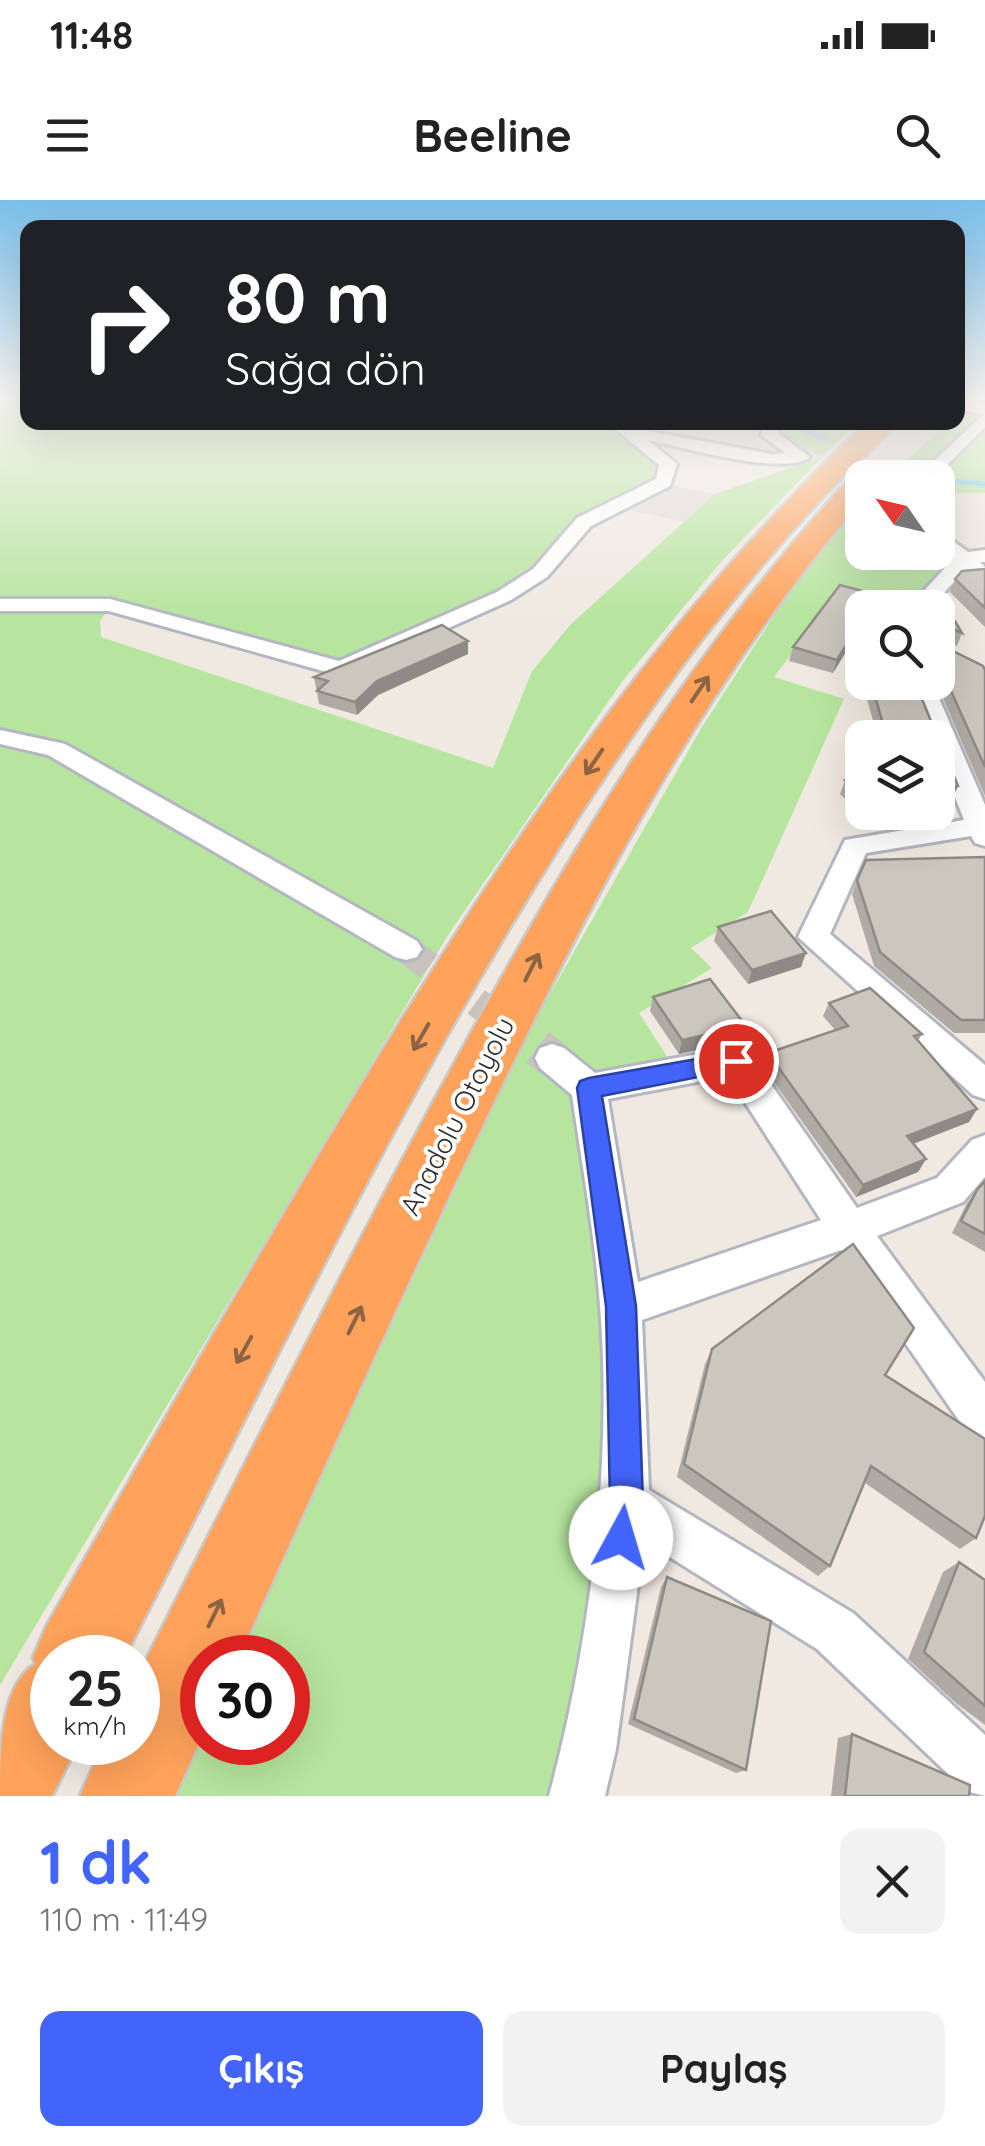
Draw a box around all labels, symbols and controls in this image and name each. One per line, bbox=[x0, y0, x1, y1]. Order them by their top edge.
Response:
text: 11:48 bbox=[50, 11, 133, 59]
text: Beeline bbox=[413, 107, 572, 163]
icon: menu bbox=[40, 108, 95, 163]
icon: search bbox=[890, 108, 945, 163]
text: 80 m bbox=[225, 253, 390, 341]
icon: right bbox=[60, 260, 190, 390]
text: Sağa dön bbox=[225, 340, 426, 396]
north arrow bbox=[845, 460, 955, 570]
map controls bbox=[845, 460, 955, 830]
button: search bbox=[845, 590, 955, 700]
one-way arrow bbox=[689, 675, 710, 703]
button: layers bbox=[845, 720, 955, 830]
one-way arrow bbox=[584, 748, 605, 776]
one-way arrow bbox=[523, 953, 542, 983]
street label: Anadolu Otoyolu bbox=[392, 1011, 522, 1221]
pin bbox=[694, 1019, 779, 1104]
one-way arrow bbox=[411, 1022, 431, 1051]
icon: arrive bbox=[709, 1034, 764, 1089]
one-way arrow bbox=[347, 1306, 366, 1336]
one-way arrow bbox=[234, 1335, 253, 1365]
position arrow bbox=[569, 1486, 673, 1590]
one-way arrow bbox=[206, 1599, 225, 1629]
speed limit sign: 30 bbox=[180, 1635, 310, 1765]
text: 25 bbox=[66, 1656, 124, 1719]
text: km/h bbox=[63, 1710, 127, 1741]
text: 1 dk bbox=[40, 1824, 152, 1899]
button: close bbox=[840, 1829, 945, 1934]
text: 110 m · 11:49 bbox=[40, 1899, 208, 1939]
button: Çıkış bbox=[40, 2011, 483, 2126]
button: Paylaş bbox=[503, 2011, 945, 2126]

